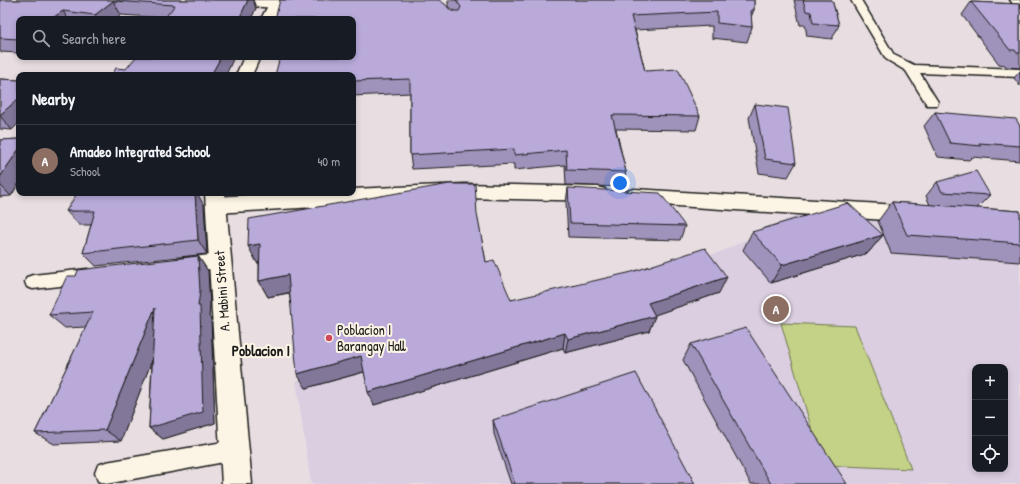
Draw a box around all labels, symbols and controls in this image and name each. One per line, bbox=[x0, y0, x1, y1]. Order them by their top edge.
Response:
search box bbox=[16, 16, 356, 60]
icon: search bbox=[30, 27, 52, 49]
text: Search here bbox=[62, 28, 126, 49]
text: Nearby bbox=[32, 87, 75, 110]
text: Amadeo Integrated School bbox=[70, 141, 210, 162]
text: A bbox=[42, 152, 48, 170]
text: 40 m bbox=[317, 152, 340, 170]
text: School bbox=[70, 162, 100, 180]
your location bbox=[610, 173, 630, 193]
street label: A. Mabini Street bbox=[209, 250, 234, 332]
pin: A bbox=[763, 294, 789, 324]
place label: Poblacion I Barangay Hall bbox=[337, 320, 407, 356]
marker: Poblacion I Barangay Hall bbox=[324, 333, 334, 343]
district label: Poblacion I bbox=[232, 340, 290, 361]
map controls bbox=[972, 364, 1008, 472]
button: + bbox=[972, 364, 1008, 400]
button: − bbox=[972, 400, 1008, 436]
button: locate bbox=[972, 436, 1008, 472]

